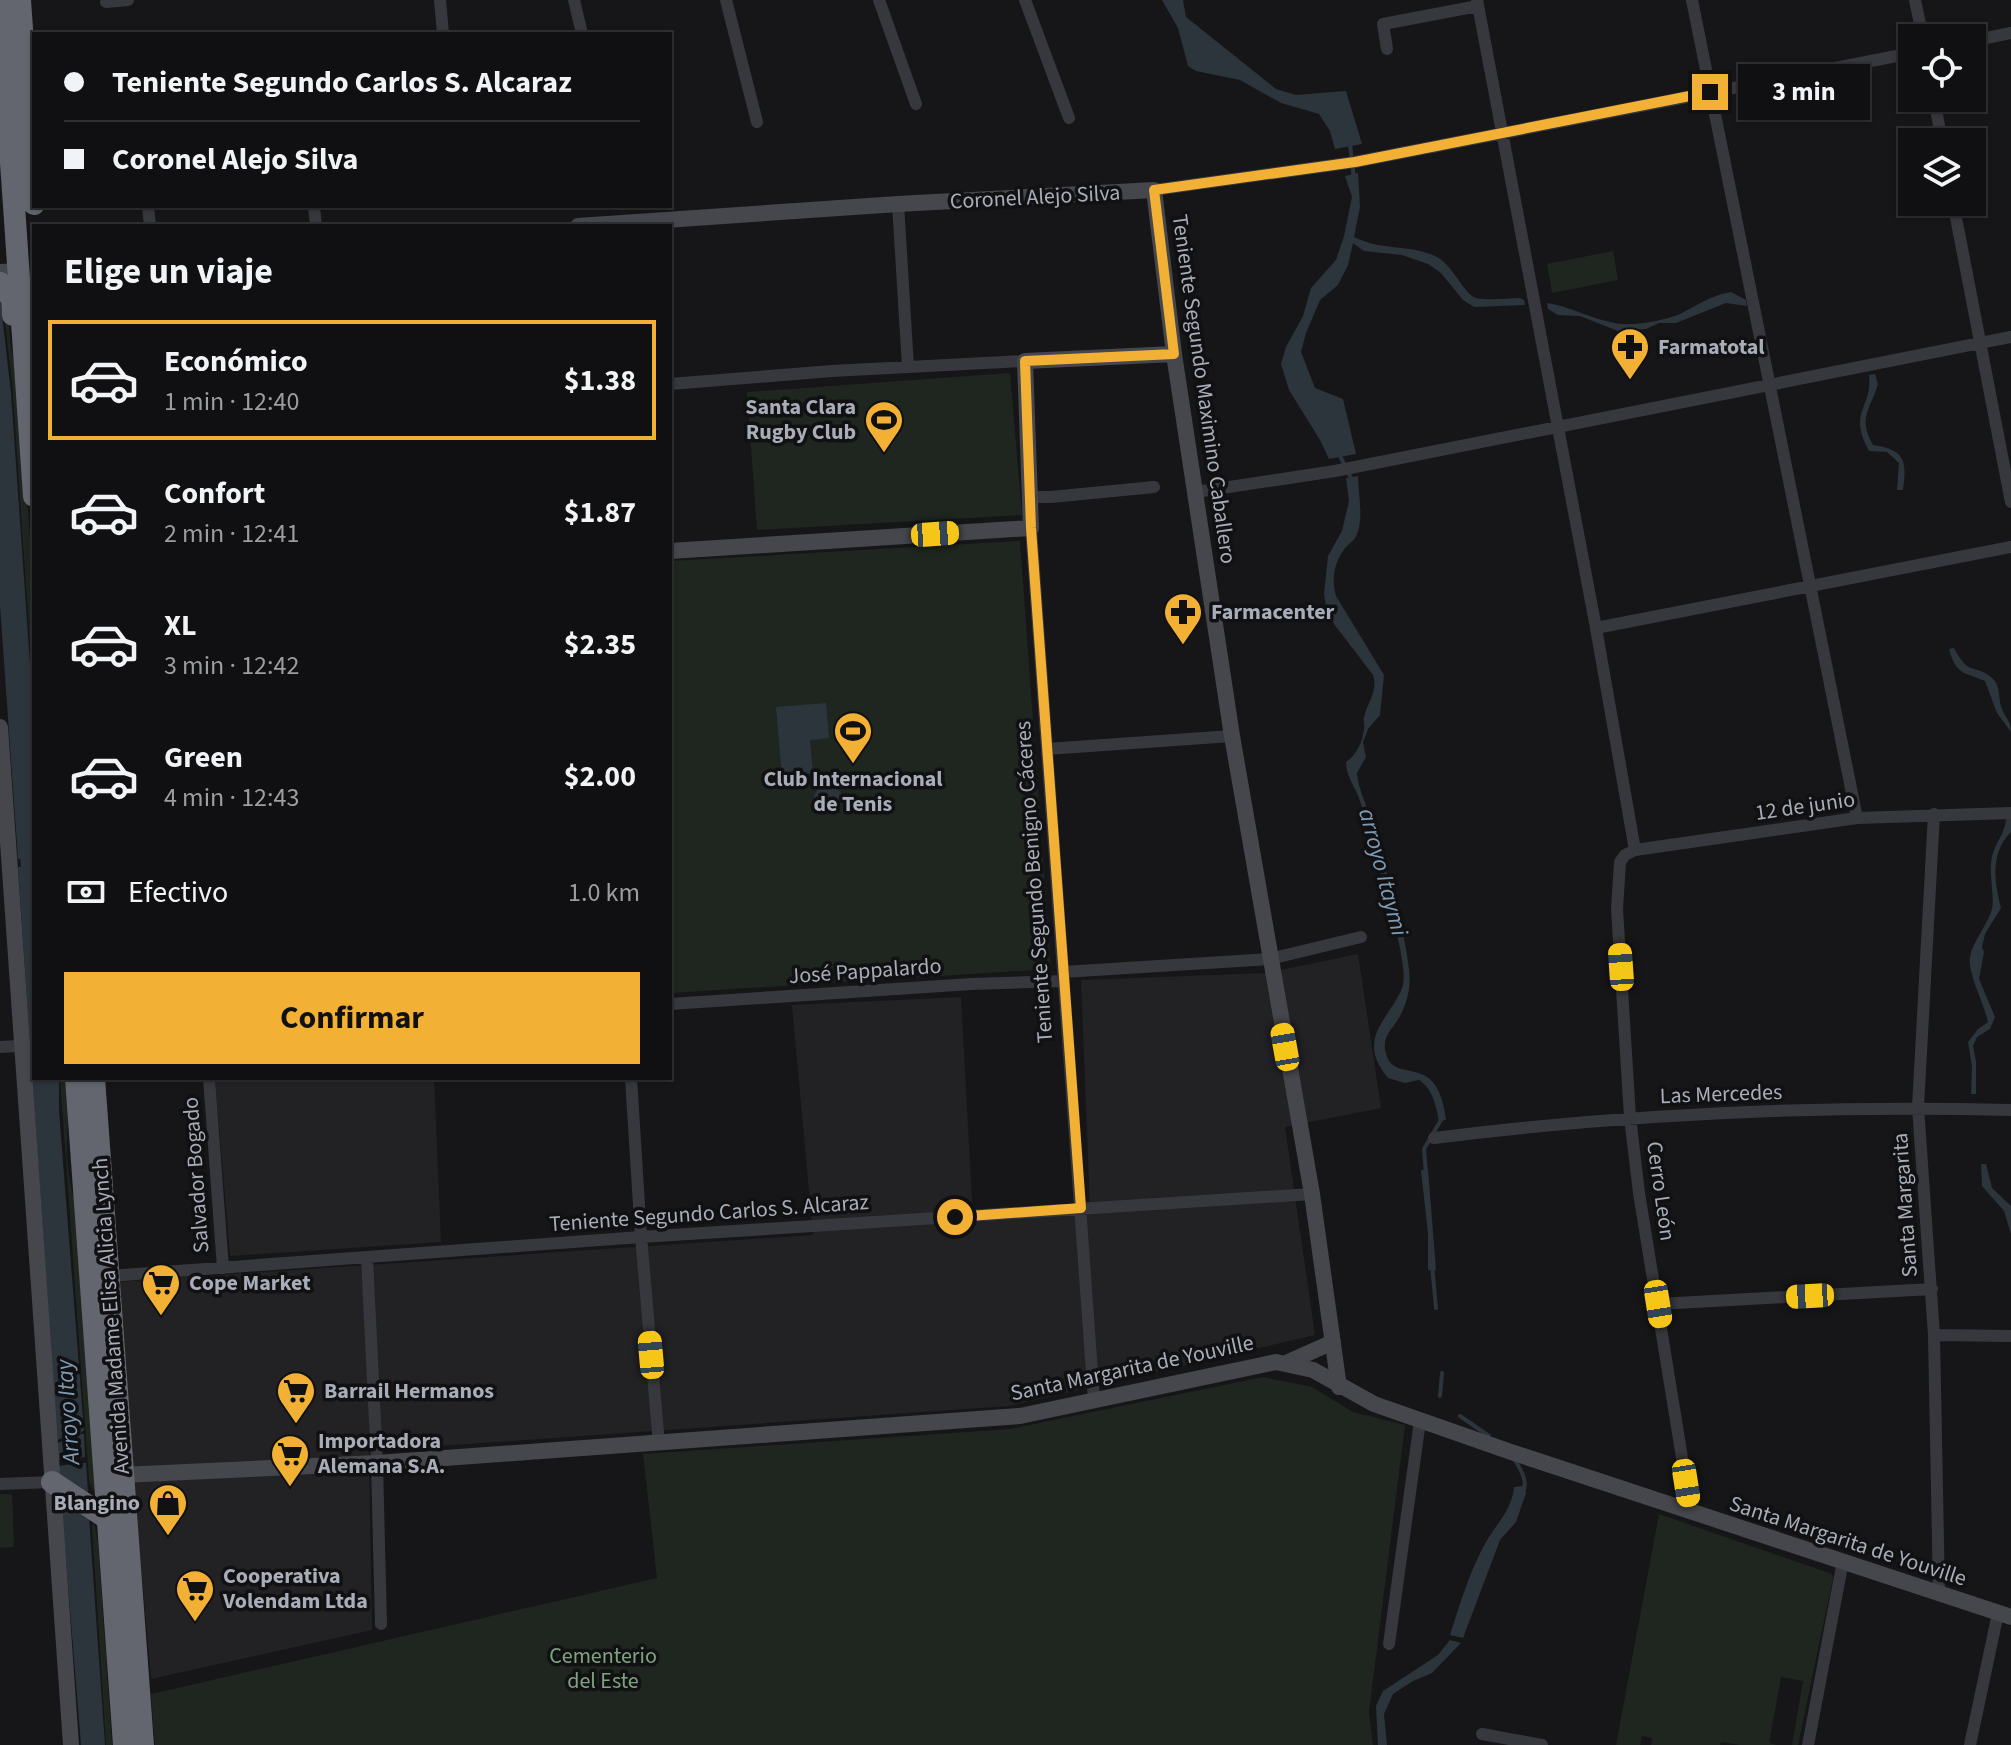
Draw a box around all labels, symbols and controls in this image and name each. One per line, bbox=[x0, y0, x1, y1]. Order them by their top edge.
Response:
map controls bbox=[1898, 24, 1986, 216]
button: locate bbox=[1898, 24, 1986, 112]
text: Teniente Segundo Carlos S. Alcaraz bbox=[112, 61, 572, 104]
callout: 3 min bbox=[1738, 64, 1870, 120]
text: 3 min bbox=[1772, 73, 1836, 110]
route end bbox=[1692, 74, 1728, 110]
button: layers bbox=[1898, 128, 1986, 216]
text: Coronel Alejo Silva bbox=[112, 138, 358, 181]
street label: Coronel Alejo Silva bbox=[949, 177, 1121, 217]
street label: Teniente Segundo Maximino Caballero bbox=[1164, 212, 1244, 566]
text: Elige un viaje bbox=[64, 246, 273, 297]
pharmacy icon: Farmatotal bbox=[1609, 326, 1651, 381]
place label: Farmatotal bbox=[1658, 331, 1765, 363]
text: Económico bbox=[164, 340, 308, 383]
icon: car bbox=[68, 344, 140, 416]
text: $1.38 bbox=[564, 359, 636, 402]
text: 1 min · 12:40 bbox=[164, 383, 299, 420]
place label: Santa Clara Rugby Club bbox=[745, 391, 856, 448]
sports icon: Santa Clara Rugby Club bbox=[863, 399, 905, 454]
text: Confort bbox=[164, 472, 265, 515]
icon: car bbox=[68, 476, 140, 548]
text: $1.87 bbox=[564, 491, 636, 534]
text: 2 min · 12:41 bbox=[164, 515, 299, 552]
car bbox=[910, 520, 960, 548]
pharmacy icon: Farmacenter bbox=[1162, 591, 1204, 646]
place label: Farmacenter bbox=[1211, 596, 1335, 628]
text: XL bbox=[164, 604, 197, 647]
icon: car bbox=[68, 608, 140, 680]
text: $2.35 bbox=[564, 623, 636, 666]
text: 3 min · 12:42 bbox=[164, 647, 299, 684]
sports icon: Club Internacional de Tenis bbox=[832, 710, 874, 765]
street label: Teniente Segundo Benigno Cáceres bbox=[1007, 720, 1061, 1044]
text: Green bbox=[164, 736, 243, 779]
icon: car bbox=[68, 740, 140, 812]
text: $2.00 bbox=[564, 755, 636, 798]
place label: Club Internacional de Tenis bbox=[763, 763, 943, 820]
text: 4 min · 12:43 bbox=[164, 779, 299, 816]
street label: 12 de junio bbox=[1753, 783, 1857, 829]
water label: arroyo Itaymi bbox=[1349, 804, 1417, 940]
icon: cash bbox=[64, 870, 108, 914]
text: Efectivo bbox=[128, 871, 228, 914]
text: 1.0 km bbox=[568, 874, 640, 911]
car bbox=[1607, 942, 1635, 992]
street label: José Pappalardo bbox=[788, 950, 942, 992]
button: Confirmar bbox=[64, 972, 640, 1064]
car bbox=[1269, 1021, 1301, 1073]
street label: Las Mercedes bbox=[1659, 1076, 1783, 1112]
street label: Salvador Bogado bbox=[175, 1096, 217, 1254]
street label: Santa Margarita bbox=[1884, 1132, 1926, 1278]
street label: Cerro León bbox=[1638, 1139, 1684, 1243]
street label: Avenida Madame Elisa Alicia Lynch bbox=[84, 1157, 138, 1475]
street label: Teniente Segundo Carlos S. Alcaraz bbox=[548, 1186, 870, 1240]
route start bbox=[937, 1199, 973, 1235]
supermarket icon: Cope Market bbox=[140, 1262, 182, 1317]
place label: Cope Market bbox=[189, 1267, 311, 1299]
car bbox=[1642, 1278, 1674, 1330]
car bbox=[1785, 1283, 1835, 1309]
street label: Santa Margarita de Youville bbox=[1007, 1327, 1257, 1409]
car bbox=[637, 1330, 665, 1380]
water label: Arroyo Itay bbox=[47, 1357, 89, 1468]
supermarket icon: Barrail Hermanos bbox=[275, 1370, 317, 1425]
place label: Barrail Hermanos bbox=[324, 1375, 494, 1407]
place label: Importadora Alemana S.A. bbox=[317, 1425, 445, 1482]
supermarket icon: Importadora Alemana S.A. bbox=[269, 1433, 311, 1488]
car bbox=[1670, 1457, 1702, 1509]
shop icon: Blangino bbox=[147, 1482, 189, 1537]
place label: Blangino bbox=[54, 1487, 140, 1519]
street label: Santa Margarita de Youville bbox=[1725, 1487, 1971, 1595]
place label: Cooperativa Volendam Ltda bbox=[222, 1560, 368, 1617]
supermarket icon: Cooperativa Volendam Ltda bbox=[174, 1568, 216, 1623]
park label: Cementerio del Este bbox=[549, 1640, 657, 1697]

